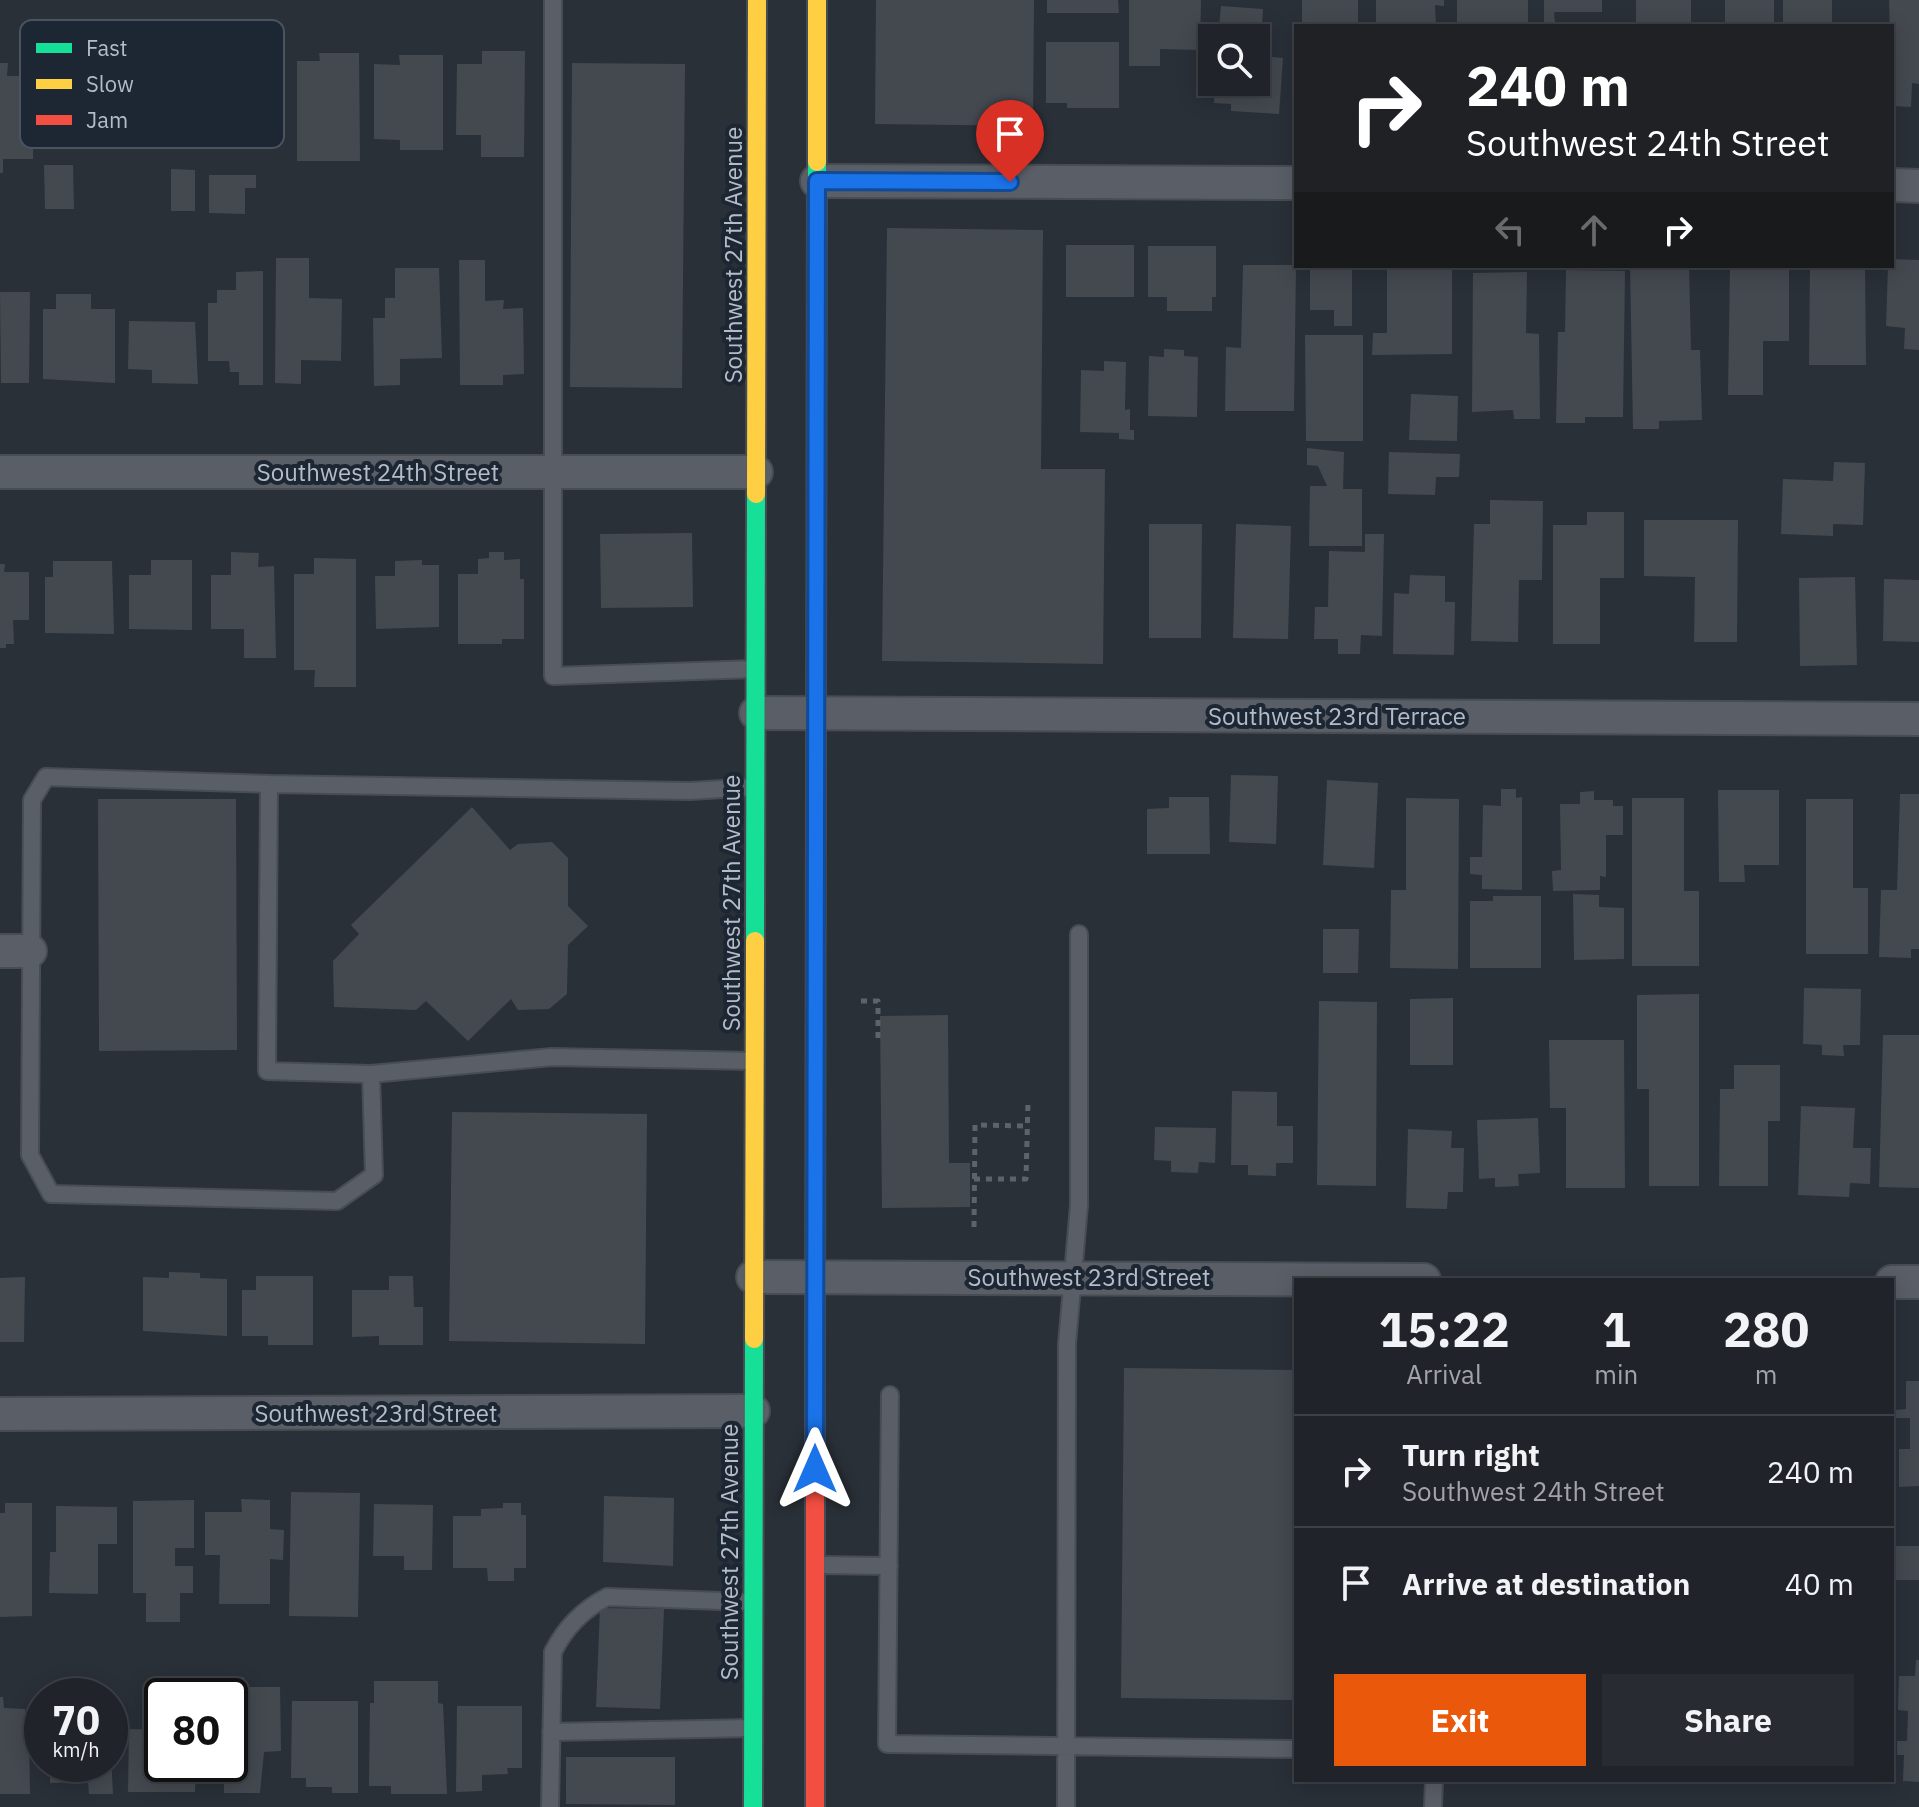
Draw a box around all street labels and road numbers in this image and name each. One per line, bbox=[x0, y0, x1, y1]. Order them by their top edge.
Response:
street label: Southwest 27th Avenue bbox=[717, 127, 749, 383]
street label: Southwest 24th Street bbox=[257, 456, 499, 488]
street label: Southwest 23rd Terrace bbox=[1208, 700, 1466, 732]
street label: Southwest 27th Avenue bbox=[715, 775, 747, 1031]
street label: Southwest 23rd Street bbox=[968, 1261, 1210, 1293]
street label: Southwest 23rd Street bbox=[255, 1397, 497, 1429]
street label: Southwest 27th Avenue bbox=[713, 1424, 745, 1680]

